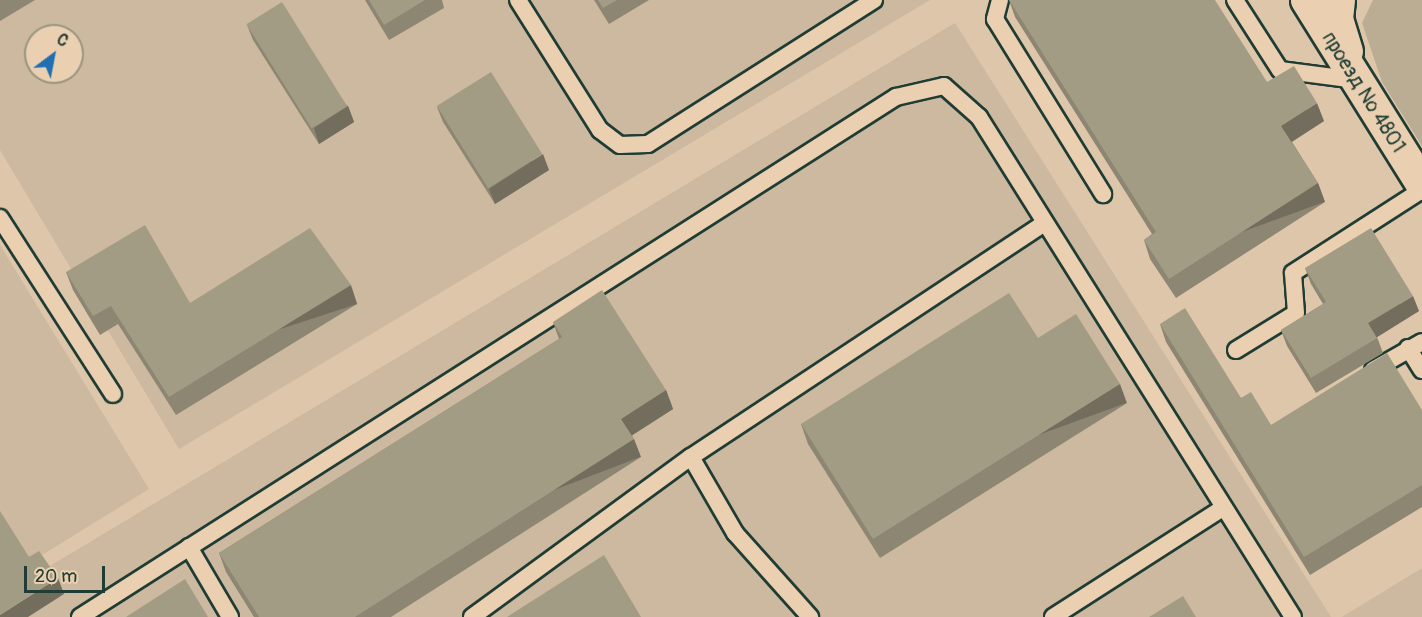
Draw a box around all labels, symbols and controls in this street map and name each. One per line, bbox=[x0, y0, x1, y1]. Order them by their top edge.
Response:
north arrow bbox=[24, 24, 84, 84]
street label: проезд № 4801 bbox=[1317, 27, 1411, 157]
text: С bbox=[53, 29, 72, 52]
scale bar bbox=[27, 554, 108, 592]
text: 20 m bbox=[35, 565, 77, 588]

